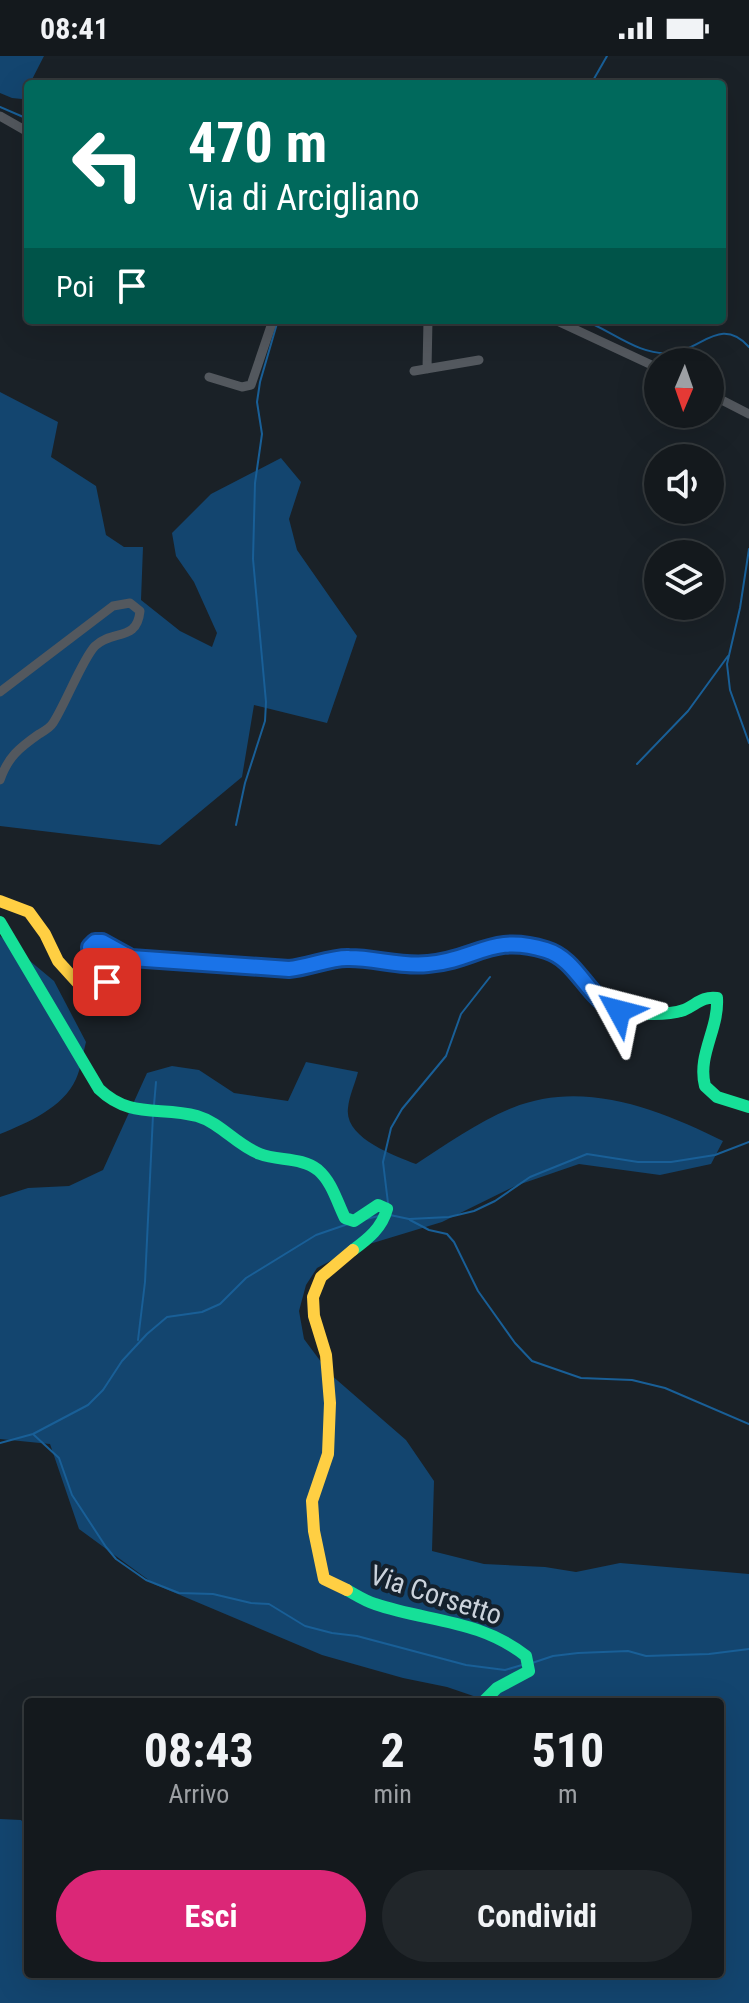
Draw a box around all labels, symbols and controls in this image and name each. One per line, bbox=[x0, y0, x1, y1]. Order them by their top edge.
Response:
text: 08:41 bbox=[40, 11, 109, 46]
text: 470 m bbox=[188, 110, 327, 176]
icon: left bbox=[56, 112, 160, 216]
text: Via di Arcigliano bbox=[188, 177, 420, 219]
icon: arrive bbox=[110, 264, 154, 308]
text: Poi bbox=[56, 269, 94, 304]
north arrow bbox=[644, 348, 724, 428]
map controls bbox=[644, 348, 724, 620]
button: sound bbox=[644, 444, 724, 524]
button: layers bbox=[644, 540, 724, 620]
pin bbox=[73, 948, 141, 1016]
icon: arrive bbox=[85, 960, 129, 1004]
position arrow bbox=[577, 969, 661, 1053]
street label: Via Corsetto bbox=[366, 1558, 506, 1632]
text: 08:43 bbox=[144, 1722, 254, 1779]
text: 2 bbox=[381, 1722, 405, 1779]
text: 510 bbox=[531, 1722, 604, 1779]
text: Arrivo bbox=[168, 1779, 229, 1809]
text: min bbox=[374, 1779, 412, 1809]
text: m bbox=[558, 1779, 578, 1809]
button: Esci bbox=[56, 1870, 366, 1962]
button: Condividi bbox=[382, 1870, 692, 1962]

